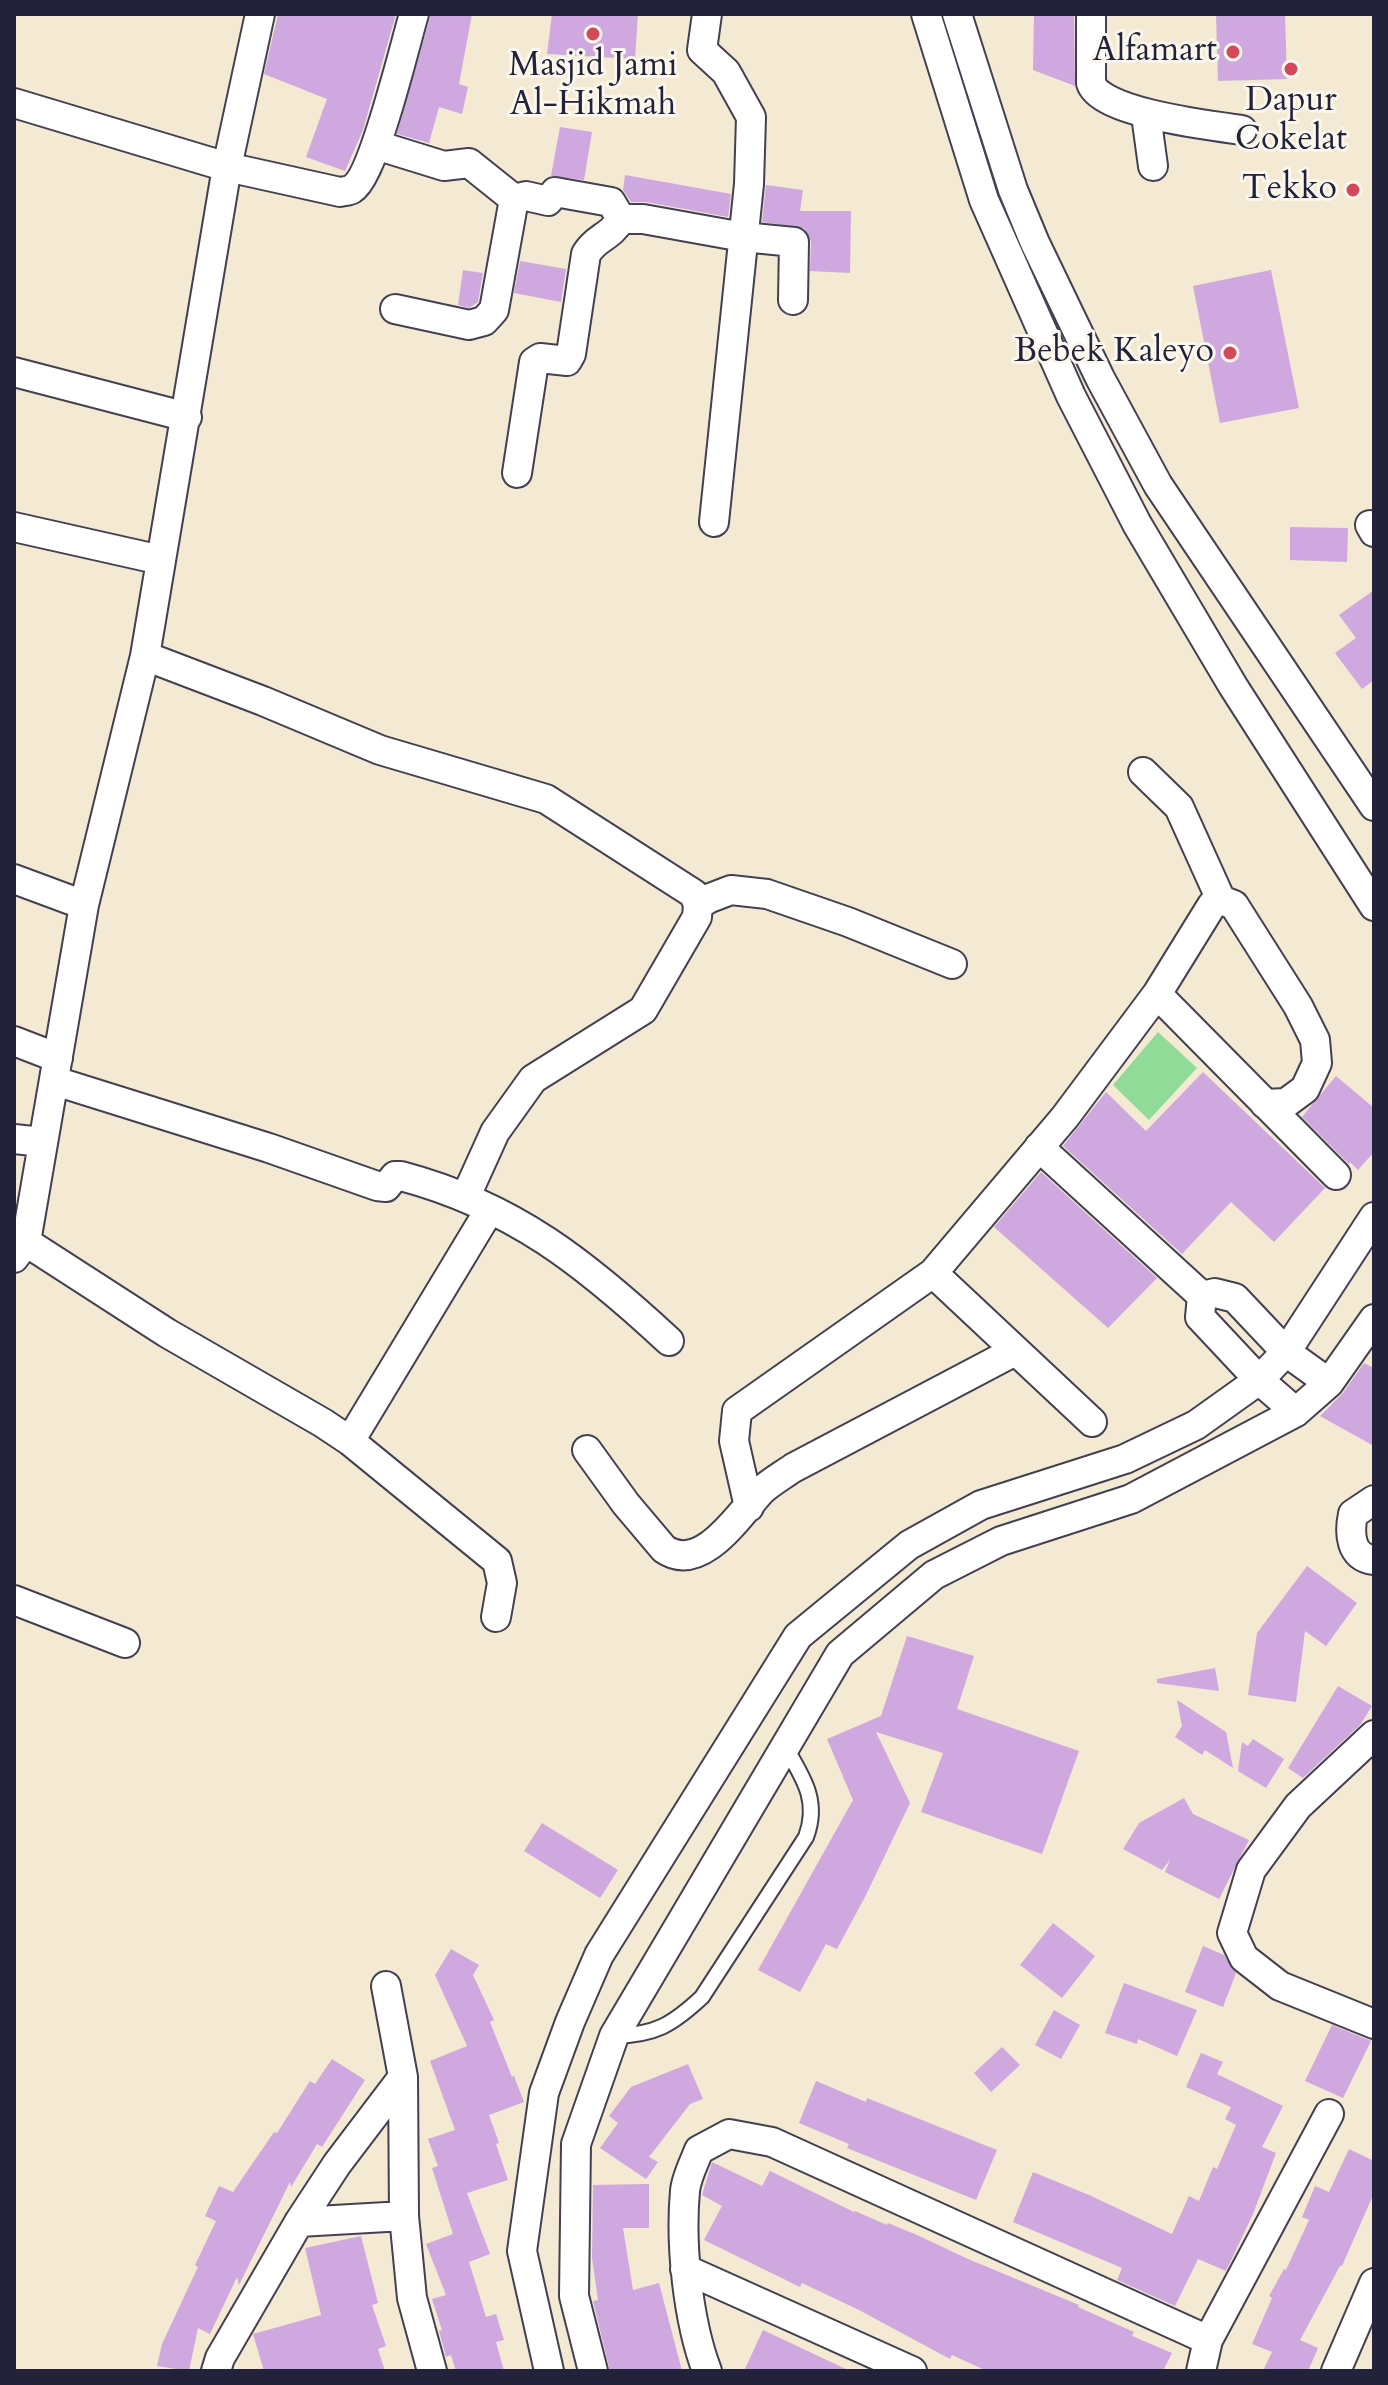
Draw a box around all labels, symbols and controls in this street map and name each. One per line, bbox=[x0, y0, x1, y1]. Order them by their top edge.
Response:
marker: Masjid Jami Al-Hikmah bbox=[584, 25, 602, 43]
place label: Alfamart bbox=[1093, 32, 1217, 72]
marker: Alfamart bbox=[1224, 43, 1242, 61]
place label: Masjid Jami Al-Hikmah bbox=[509, 47, 677, 126]
marker: Dapur Cokelat bbox=[1282, 60, 1300, 78]
place label: Dapur Cokelat bbox=[1235, 82, 1347, 162]
place label: Tekko bbox=[1242, 170, 1337, 210]
marker: Tekko bbox=[1344, 181, 1362, 199]
place label: Bebek Kaleyo bbox=[1014, 333, 1214, 373]
marker: Bebek Kaleyo bbox=[1221, 344, 1239, 362]

